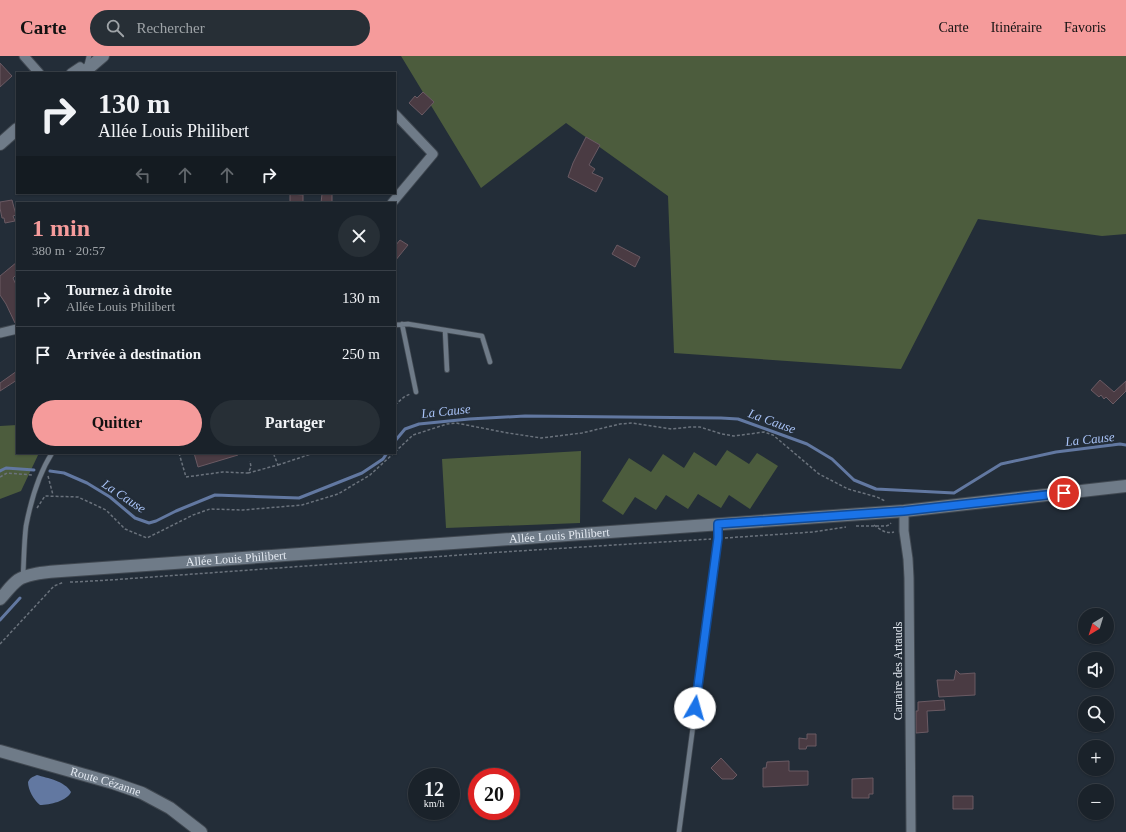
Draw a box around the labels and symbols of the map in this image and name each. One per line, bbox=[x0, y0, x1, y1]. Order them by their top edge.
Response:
water label: La Cause bbox=[420, 401, 472, 421]
water label: La Cause bbox=[745, 405, 798, 437]
water label: La Cause bbox=[1064, 429, 1116, 449]
water label: La Cause bbox=[98, 475, 149, 516]
pin bbox=[1047, 476, 1081, 510]
street label: Allée Louis Philibert bbox=[508, 525, 611, 546]
street label: Allée Louis Philibert bbox=[185, 548, 287, 569]
north arrow bbox=[1078, 608, 1114, 644]
street label: Carraire des Artauds bbox=[891, 621, 905, 720]
position arrow bbox=[674, 687, 716, 729]
street label: Route Cézanne bbox=[69, 764, 143, 799]
speed limit sign: 20 bbox=[468, 768, 520, 820]

